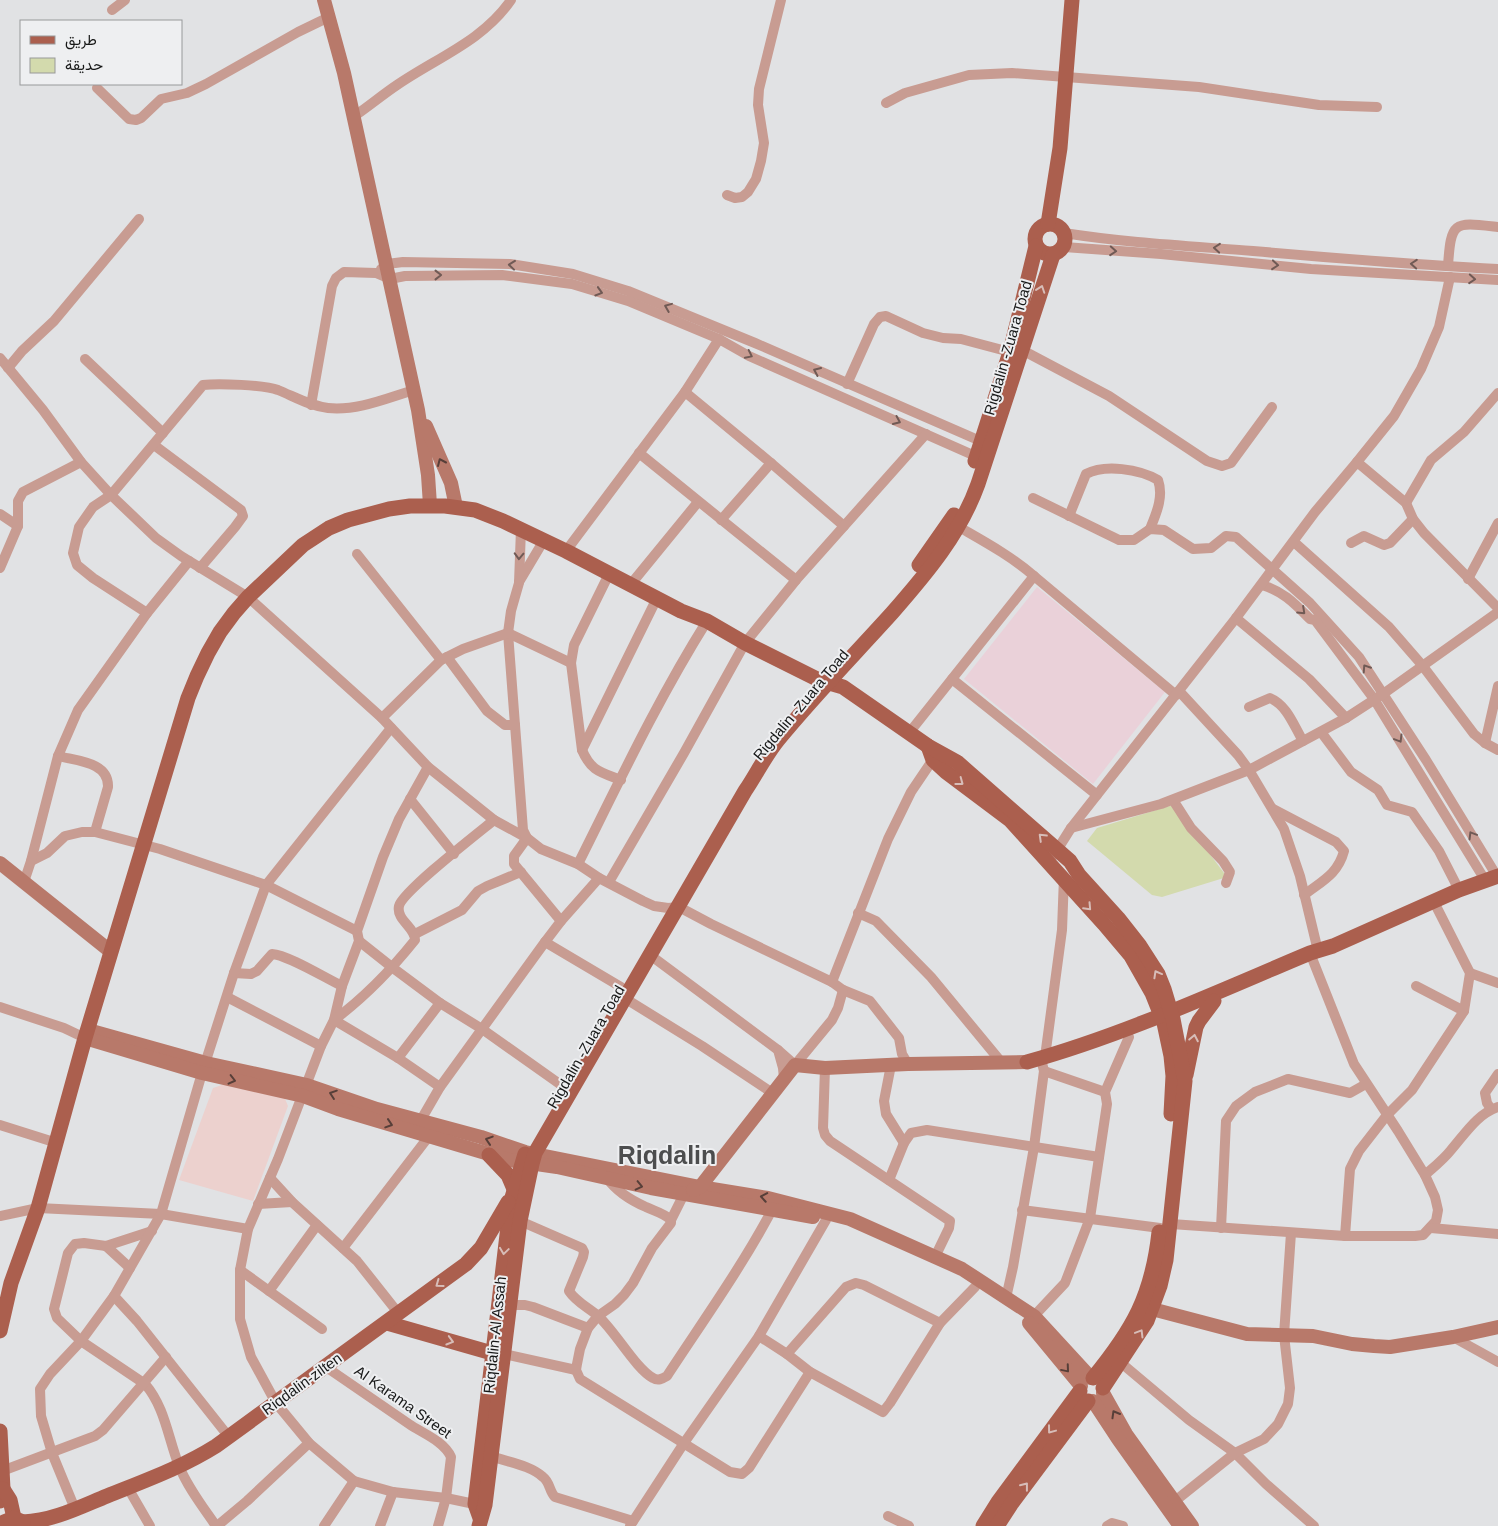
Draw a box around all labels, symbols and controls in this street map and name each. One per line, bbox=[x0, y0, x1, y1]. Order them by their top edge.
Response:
legend bbox=[20, 20, 182, 85]
text: طريق bbox=[65, 31, 97, 50]
text: حديقة bbox=[65, 56, 103, 74]
one-way arrow bbox=[1213, 243, 1221, 254]
one-way arrow bbox=[1109, 245, 1117, 256]
one-way arrow bbox=[1410, 258, 1418, 269]
one-way arrow bbox=[507, 260, 515, 271]
one-way arrow bbox=[1271, 260, 1279, 271]
one-way arrow bbox=[435, 270, 443, 280]
one-way arrow bbox=[1468, 273, 1476, 284]
street label: Rigdalin -Zuara Toad bbox=[980, 279, 1035, 417]
one-way arrow bbox=[1035, 285, 1045, 294]
one-way arrow bbox=[594, 287, 603, 297]
one-way arrow bbox=[664, 303, 672, 313]
one-way arrow bbox=[744, 349, 753, 359]
one-way arrow bbox=[813, 366, 822, 377]
one-way arrow bbox=[892, 415, 901, 426]
one-way arrow bbox=[436, 458, 447, 467]
one-way arrow bbox=[514, 552, 525, 560]
one-way arrow bbox=[1296, 605, 1305, 614]
street label: Rigdalin -Zuara Toad bbox=[749, 646, 852, 763]
one-way arrow bbox=[1363, 664, 1372, 674]
one-way arrow bbox=[1392, 734, 1402, 743]
one-way arrow bbox=[954, 776, 964, 785]
one-way arrow bbox=[1469, 831, 1478, 840]
one-way arrow bbox=[1039, 833, 1048, 842]
one-way arrow bbox=[1082, 901, 1091, 910]
one-way arrow bbox=[1153, 970, 1163, 979]
street label: Rigdalin -Zuara Toad bbox=[543, 982, 628, 1111]
one-way arrow bbox=[1188, 1034, 1198, 1043]
one-way arrow bbox=[228, 1074, 237, 1085]
one-way arrow bbox=[329, 1090, 338, 1100]
one-way arrow bbox=[384, 1118, 392, 1128]
one-way arrow bbox=[485, 1135, 493, 1145]
district label: Riqdalin bbox=[618, 1141, 716, 1169]
one-way arrow bbox=[635, 1180, 644, 1191]
one-way arrow bbox=[760, 1193, 768, 1203]
one-way arrow bbox=[500, 1246, 510, 1255]
street label: Riqdalin-Al Assah bbox=[480, 1276, 509, 1394]
one-way arrow bbox=[435, 1278, 445, 1287]
one-way arrow bbox=[1134, 1330, 1144, 1339]
one-way arrow bbox=[446, 1335, 455, 1346]
street label: Riqdalin-zilten bbox=[259, 1349, 345, 1418]
street label: Al Karama Street bbox=[352, 1362, 456, 1442]
one-way arrow bbox=[1061, 1363, 1070, 1372]
one-way arrow bbox=[1111, 1410, 1121, 1419]
one-way arrow bbox=[1048, 1424, 1057, 1434]
one-way arrow bbox=[1019, 1482, 1028, 1492]

